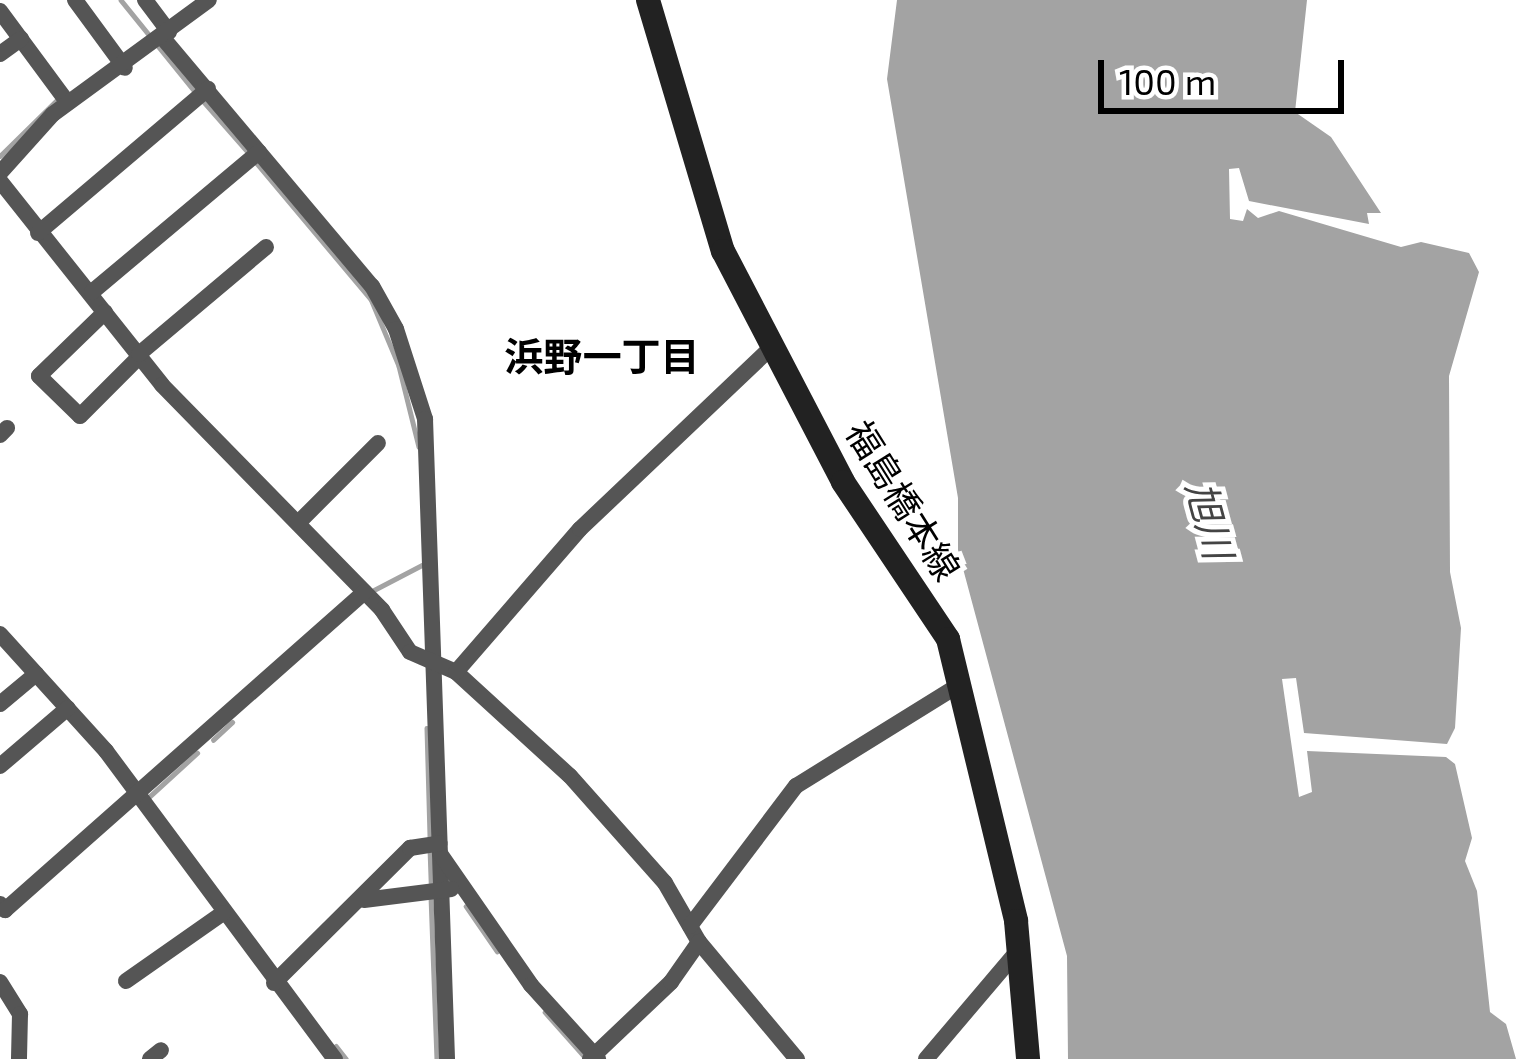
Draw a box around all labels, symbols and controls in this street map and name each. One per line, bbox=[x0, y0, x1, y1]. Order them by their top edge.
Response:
scale bar bbox=[1104, 36, 1350, 110]
text: 100 m bbox=[1119, 59, 1216, 102]
district label: 浜野一丁目 bbox=[505, 333, 699, 379]
street label: 福島橋本線 bbox=[838, 412, 970, 588]
water label: 旭川 bbox=[1177, 476, 1243, 564]

